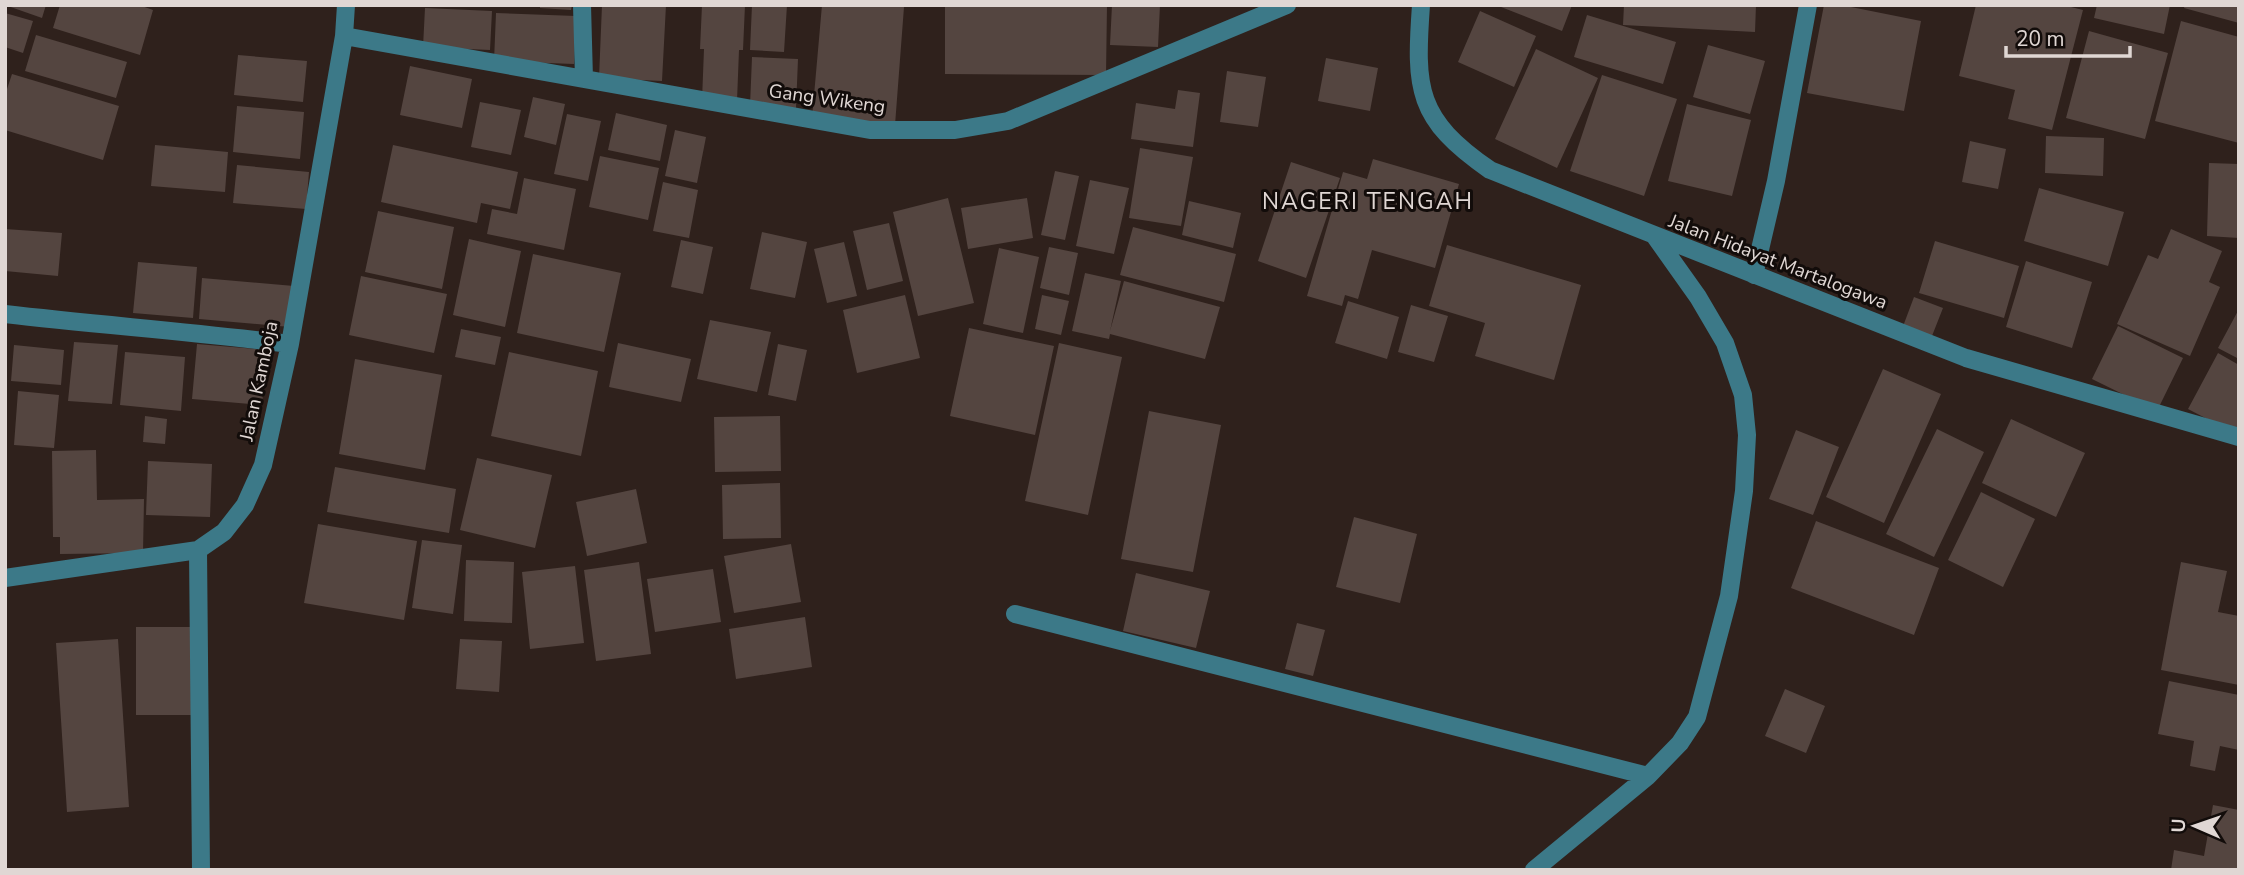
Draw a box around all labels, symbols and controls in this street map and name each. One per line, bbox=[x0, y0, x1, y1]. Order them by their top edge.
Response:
scale bar bbox=[2006, 14, 2130, 58]
text: 20 m bbox=[2016, 25, 2065, 53]
street label: Gang Wikeng bbox=[767, 78, 887, 120]
district label: NAGERI TENGAH bbox=[1262, 186, 1474, 217]
street label: Jalan Hidayat Martalogawa bbox=[1664, 208, 1891, 316]
street label: Jalan Kamboja bbox=[233, 319, 284, 444]
north arrow bbox=[2160, 791, 2230, 861]
text: U bbox=[2166, 818, 2192, 833]

